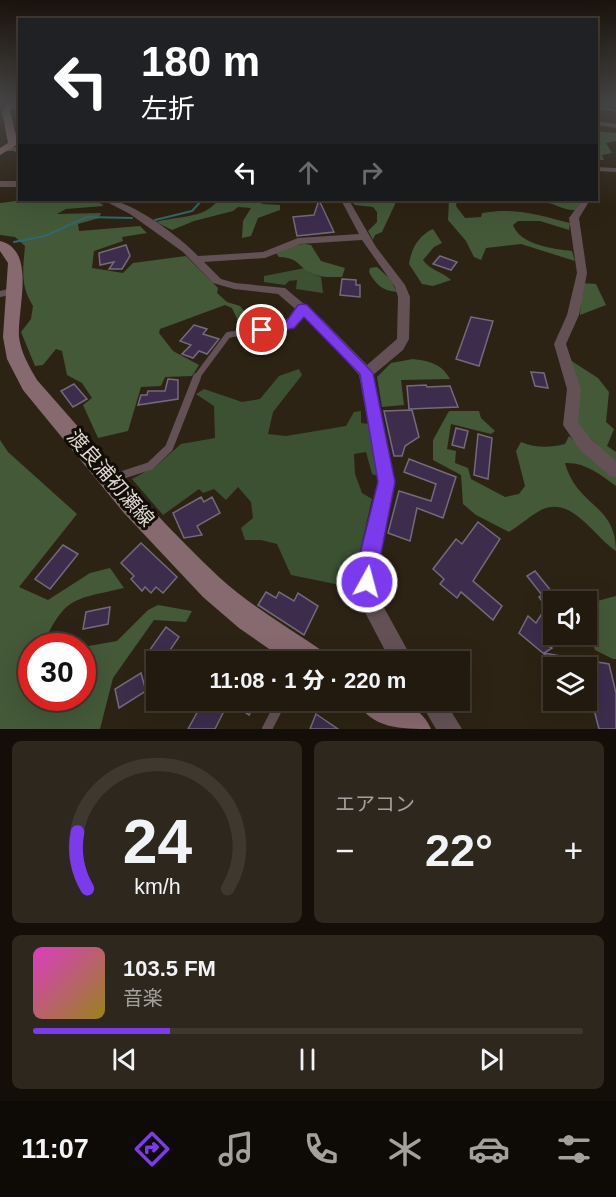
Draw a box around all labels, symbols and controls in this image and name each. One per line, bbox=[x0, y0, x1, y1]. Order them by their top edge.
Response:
text: 180 m bbox=[141, 38, 260, 85]
icon: left bbox=[42, 42, 120, 120]
text: 左折 bbox=[141, 94, 195, 124]
icon: left bbox=[229, 156, 262, 189]
icon: ahead bbox=[292, 156, 325, 189]
icon: right bbox=[355, 156, 388, 189]
pin bbox=[236, 304, 287, 355]
icon: arrive bbox=[245, 313, 278, 346]
street label: 渡良浦初瀬線 bbox=[63, 426, 159, 530]
position arrow bbox=[335, 550, 399, 614]
map controls bbox=[543, 591, 597, 711]
button: sound bbox=[543, 591, 597, 645]
speed limit sign: 30 bbox=[18, 633, 96, 711]
button: layers bbox=[543, 657, 597, 711]
text: 11:08 · 1 分 · 220 m bbox=[210, 668, 406, 693]
text: エアコン bbox=[335, 793, 415, 815]
text: 24 bbox=[122, 807, 192, 876]
text: 22° bbox=[425, 825, 493, 876]
text: − bbox=[335, 832, 354, 869]
text: + bbox=[564, 832, 583, 869]
text: km/h bbox=[134, 875, 180, 899]
text: 103.5 FM bbox=[123, 956, 216, 981]
text: 音楽 bbox=[123, 987, 163, 1009]
icon: previous bbox=[108, 1043, 141, 1076]
icon: pause bbox=[291, 1043, 324, 1076]
icon: next bbox=[475, 1043, 508, 1076]
icon: directions bbox=[131, 1128, 173, 1170]
icon: music bbox=[215, 1128, 257, 1170]
icon: phone bbox=[300, 1128, 342, 1170]
icon: climate bbox=[384, 1128, 426, 1170]
icon: car bbox=[468, 1128, 510, 1170]
icon: filters bbox=[553, 1128, 595, 1170]
text: 11:07 bbox=[21, 1134, 89, 1164]

